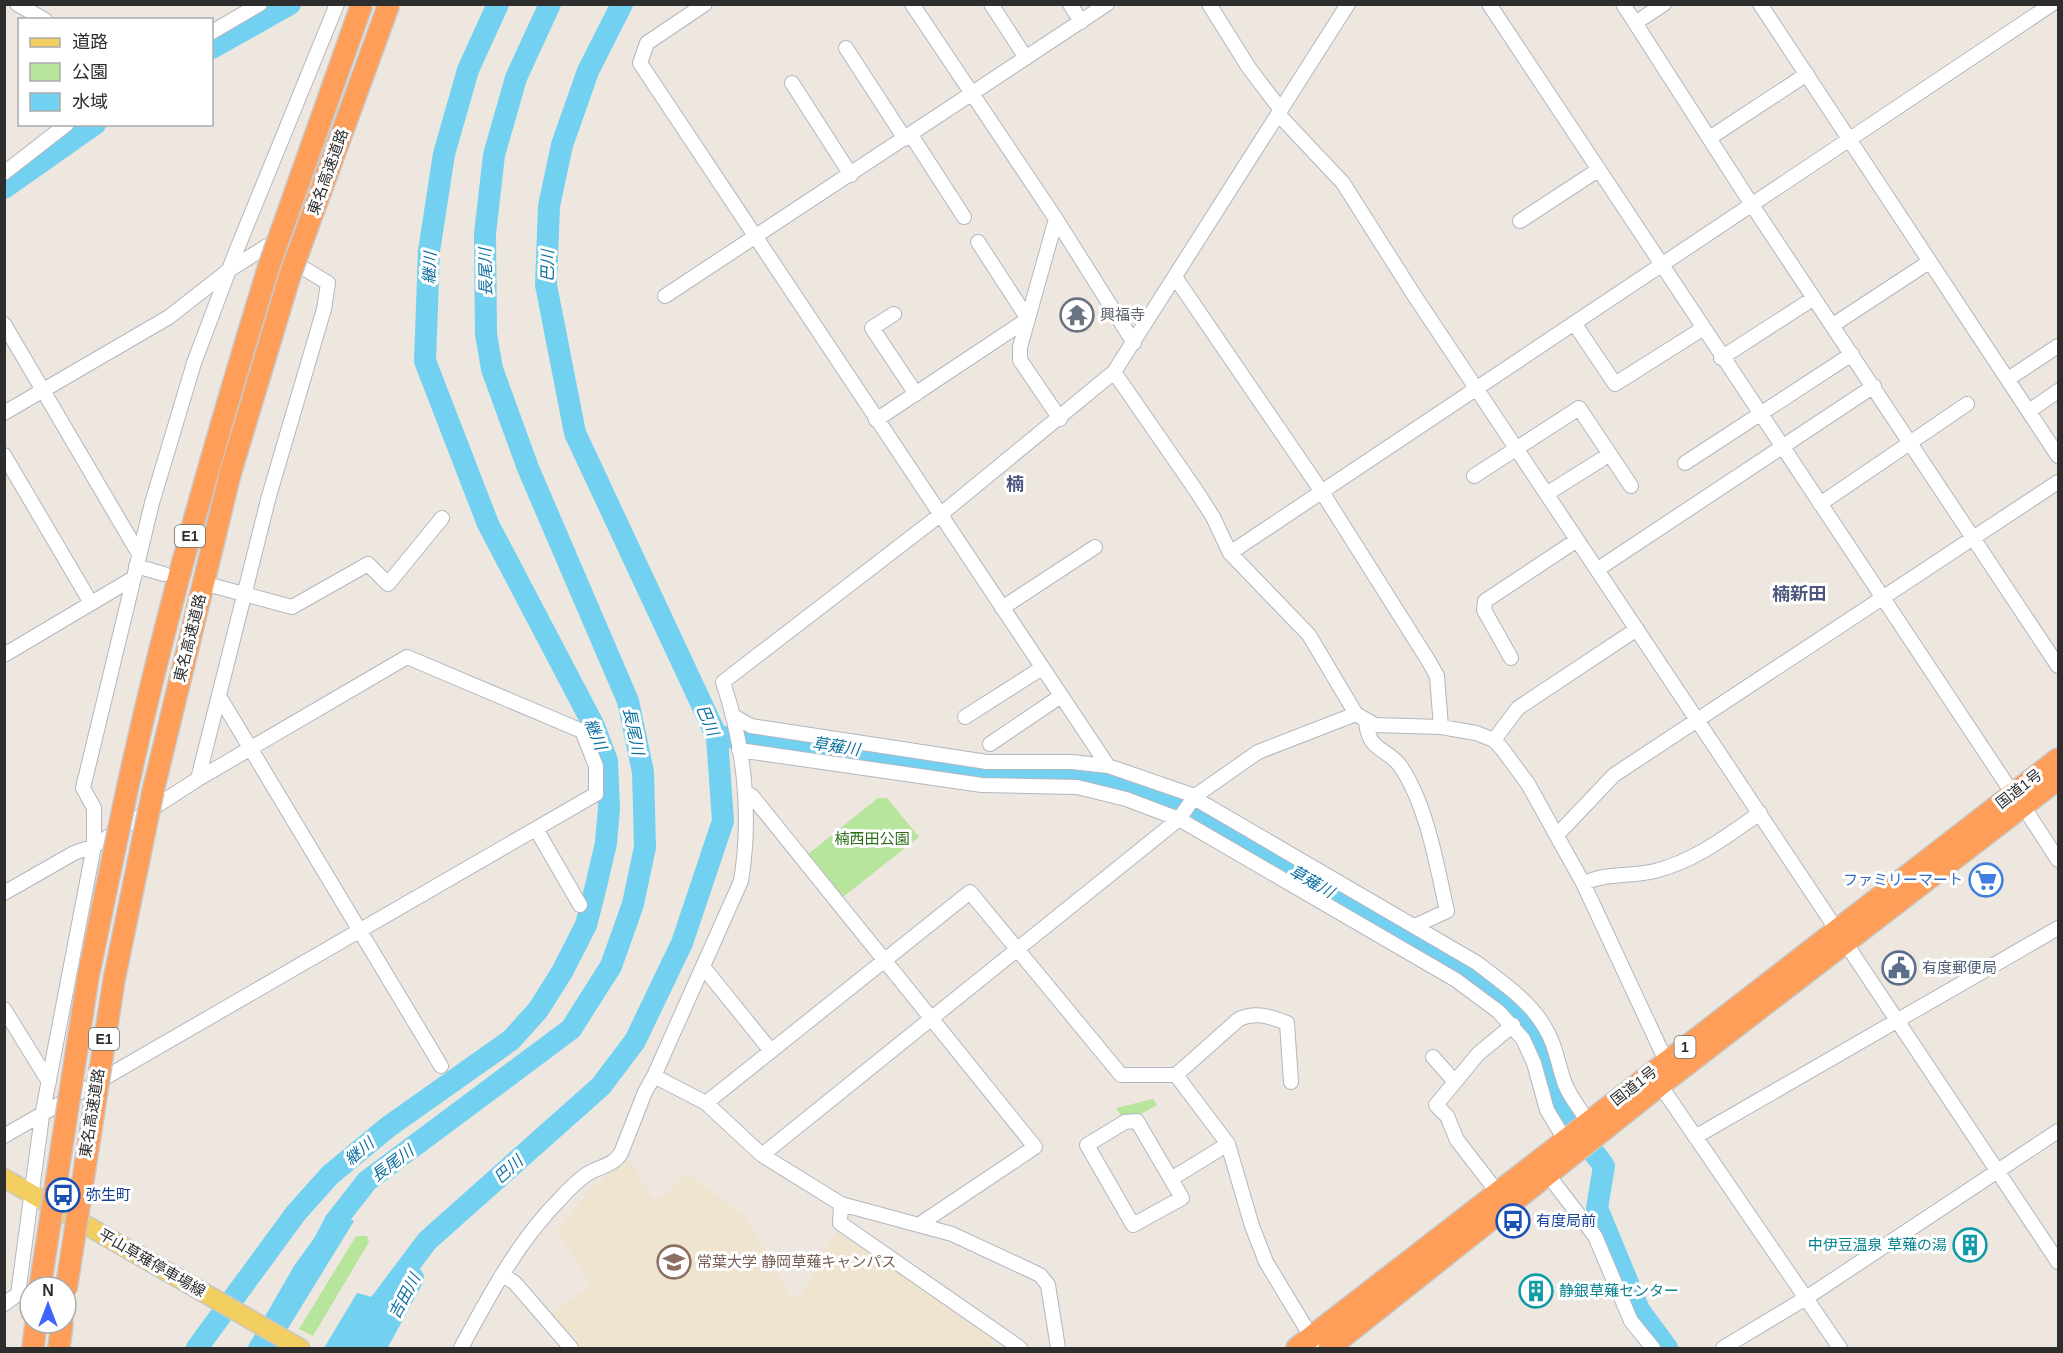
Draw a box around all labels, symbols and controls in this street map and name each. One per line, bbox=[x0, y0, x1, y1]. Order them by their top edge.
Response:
legend bbox=[18, 18, 213, 126]
text: 道路 bbox=[72, 32, 108, 52]
text: 公園 bbox=[72, 62, 108, 82]
text: 水域 bbox=[72, 92, 108, 112]
street label: 東名高速道路 bbox=[304, 127, 351, 217]
water label: 長尾川 bbox=[477, 246, 494, 296]
water label: 巴川 bbox=[539, 248, 556, 282]
water label: 継川 bbox=[420, 250, 439, 284]
temple icon: 興福寺 bbox=[1059, 297, 1095, 333]
place label: 興福寺 bbox=[1100, 306, 1145, 323]
district label: 楠 bbox=[1006, 474, 1024, 494]
road number: E1 bbox=[175, 525, 205, 547]
district label: 楠新田 bbox=[1772, 584, 1826, 604]
street label: 東名高速道路 bbox=[170, 592, 209, 684]
water label: 巴川 bbox=[693, 702, 722, 740]
water label: 長尾川 bbox=[620, 706, 647, 758]
water label: 継川 bbox=[582, 716, 610, 754]
water label: 草薙川 bbox=[811, 735, 863, 759]
street label: 国道1号 bbox=[1992, 765, 2045, 812]
park label: 楠西田公園 bbox=[834, 830, 910, 847]
water label: 草薙川 bbox=[1287, 862, 1339, 902]
supermarket icon: ファミリーマート bbox=[1968, 862, 2004, 898]
place label: ファミリーマート bbox=[1843, 871, 1963, 888]
public building icon: 有度郵便局 bbox=[1881, 950, 1917, 986]
place label: 有度郵便局 bbox=[1922, 959, 1997, 976]
road number: E1 bbox=[89, 1028, 119, 1050]
road number: 1 bbox=[1674, 1036, 1696, 1058]
street label: 国道1号 bbox=[1607, 1062, 1660, 1109]
street label: 東名高速道路 bbox=[76, 1067, 107, 1159]
water label: 継川 bbox=[342, 1133, 379, 1168]
water label: 長尾川 bbox=[368, 1141, 418, 1185]
water label: 巴川 bbox=[491, 1151, 527, 1186]
bus stop icon: 弥生町 bbox=[45, 1177, 81, 1213]
place label: 弥生町 bbox=[86, 1186, 131, 1203]
bus stop icon: 有度局前 bbox=[1495, 1203, 1531, 1239]
place label: 有度局前 bbox=[1536, 1212, 1596, 1229]
street label: 平山草薙停車場線 bbox=[96, 1225, 208, 1300]
building icon: 中伊豆温泉 草薙の湯 bbox=[1952, 1227, 1988, 1263]
place label: 中伊豆温泉 草薙の湯 bbox=[1808, 1236, 1947, 1253]
school or university icon: 常葉大学 静岡草薙キャンパス bbox=[656, 1244, 692, 1280]
place label: 常葉大学 静岡草薙キャンパス bbox=[697, 1253, 896, 1270]
water label: 吉田川 bbox=[386, 1269, 424, 1321]
building icon: 静銀草薙センター bbox=[1518, 1273, 1554, 1309]
north arrow bbox=[18, 1275, 78, 1335]
text: N bbox=[42, 1282, 54, 1299]
place label: 静銀草薙センター bbox=[1559, 1282, 1679, 1299]

